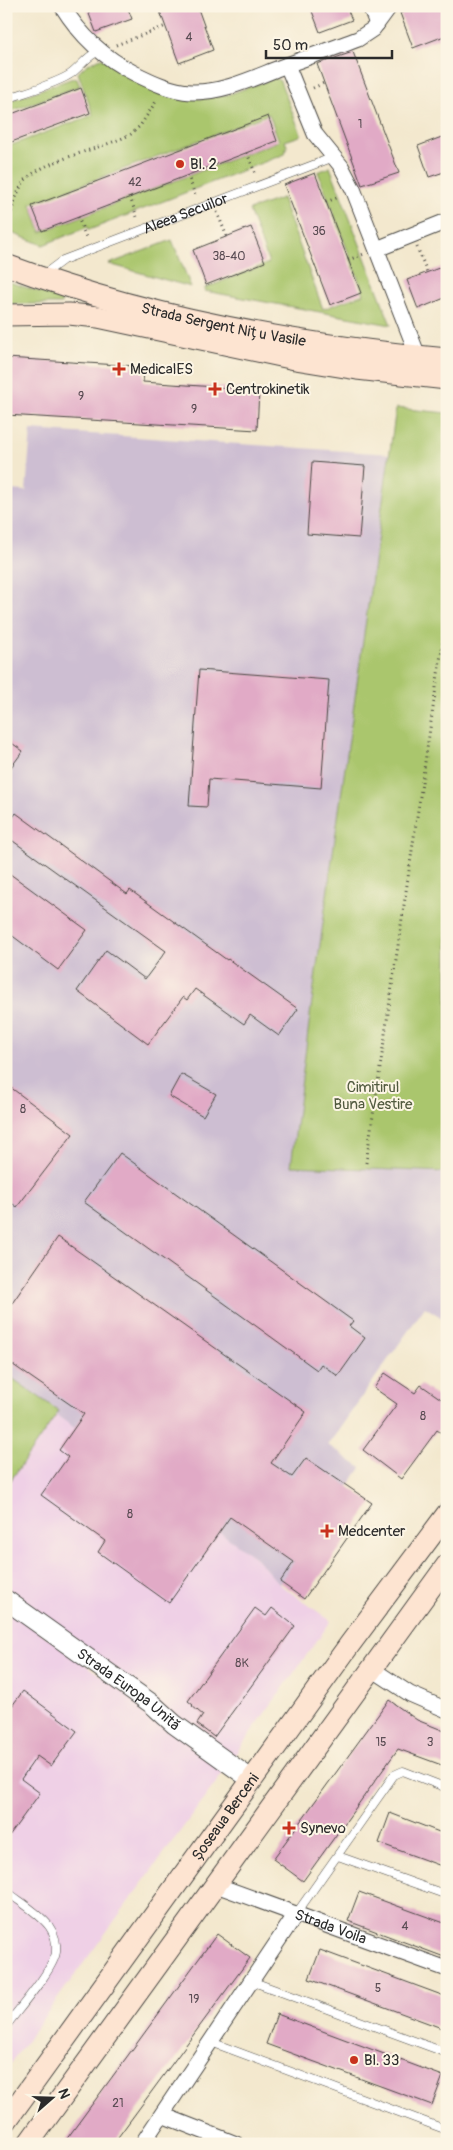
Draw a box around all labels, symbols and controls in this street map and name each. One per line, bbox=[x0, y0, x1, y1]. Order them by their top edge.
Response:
scale bar bbox=[266, 28, 392, 60]
house number: 4 bbox=[186, 30, 193, 45]
text: 50 m bbox=[273, 36, 308, 55]
house number: 1 bbox=[358, 117, 362, 132]
place label: Bl. 2 bbox=[190, 155, 217, 174]
marker: Bl. 2 bbox=[174, 158, 186, 170]
house number: 42 bbox=[128, 175, 142, 190]
street label: Aleea Secuilor bbox=[140, 188, 231, 238]
house number: 36 bbox=[312, 224, 326, 239]
house number: 38-40 bbox=[212, 249, 246, 264]
street label: Strada Sergent Nițu Vasile bbox=[139, 298, 308, 351]
place label: MedicalES bbox=[130, 360, 193, 379]
marker: MedicalES bbox=[112, 362, 126, 376]
place label: Centrokinetik bbox=[226, 380, 310, 399]
marker: Centrokinetik bbox=[208, 382, 222, 396]
house number: 9 bbox=[78, 389, 84, 404]
house number: 9 bbox=[191, 402, 197, 417]
park label: Cimitirul Buna Vestire bbox=[333, 1078, 413, 1114]
house number: 8 bbox=[20, 1102, 26, 1117]
house number: 8 bbox=[420, 1409, 426, 1424]
house number: 8 bbox=[127, 1507, 133, 1522]
place label: Medcenter bbox=[338, 1522, 406, 1541]
marker: Medcenter bbox=[320, 1524, 334, 1538]
street label: Strada Europa Unită bbox=[73, 1644, 184, 1735]
house number: 8K bbox=[235, 1656, 249, 1671]
house number: 15 bbox=[375, 1735, 387, 1750]
house number: 3 bbox=[427, 1735, 434, 1750]
street label: Șoseaua Berceni bbox=[188, 1769, 263, 1864]
place label: Synevo bbox=[300, 1819, 346, 1838]
marker: Synevo bbox=[282, 1821, 296, 1835]
street label: Strada Voila bbox=[292, 1905, 369, 1948]
house number: 4 bbox=[402, 1919, 409, 1934]
house number: 5 bbox=[375, 1981, 381, 1996]
house number: 19 bbox=[189, 1992, 199, 2007]
place label: Bl. 33 bbox=[364, 2051, 399, 2070]
marker: Bl. 33 bbox=[348, 2054, 360, 2066]
north arrow bbox=[28, 2072, 78, 2122]
text: N bbox=[54, 2086, 73, 2101]
house number: 21 bbox=[112, 2096, 124, 2111]

